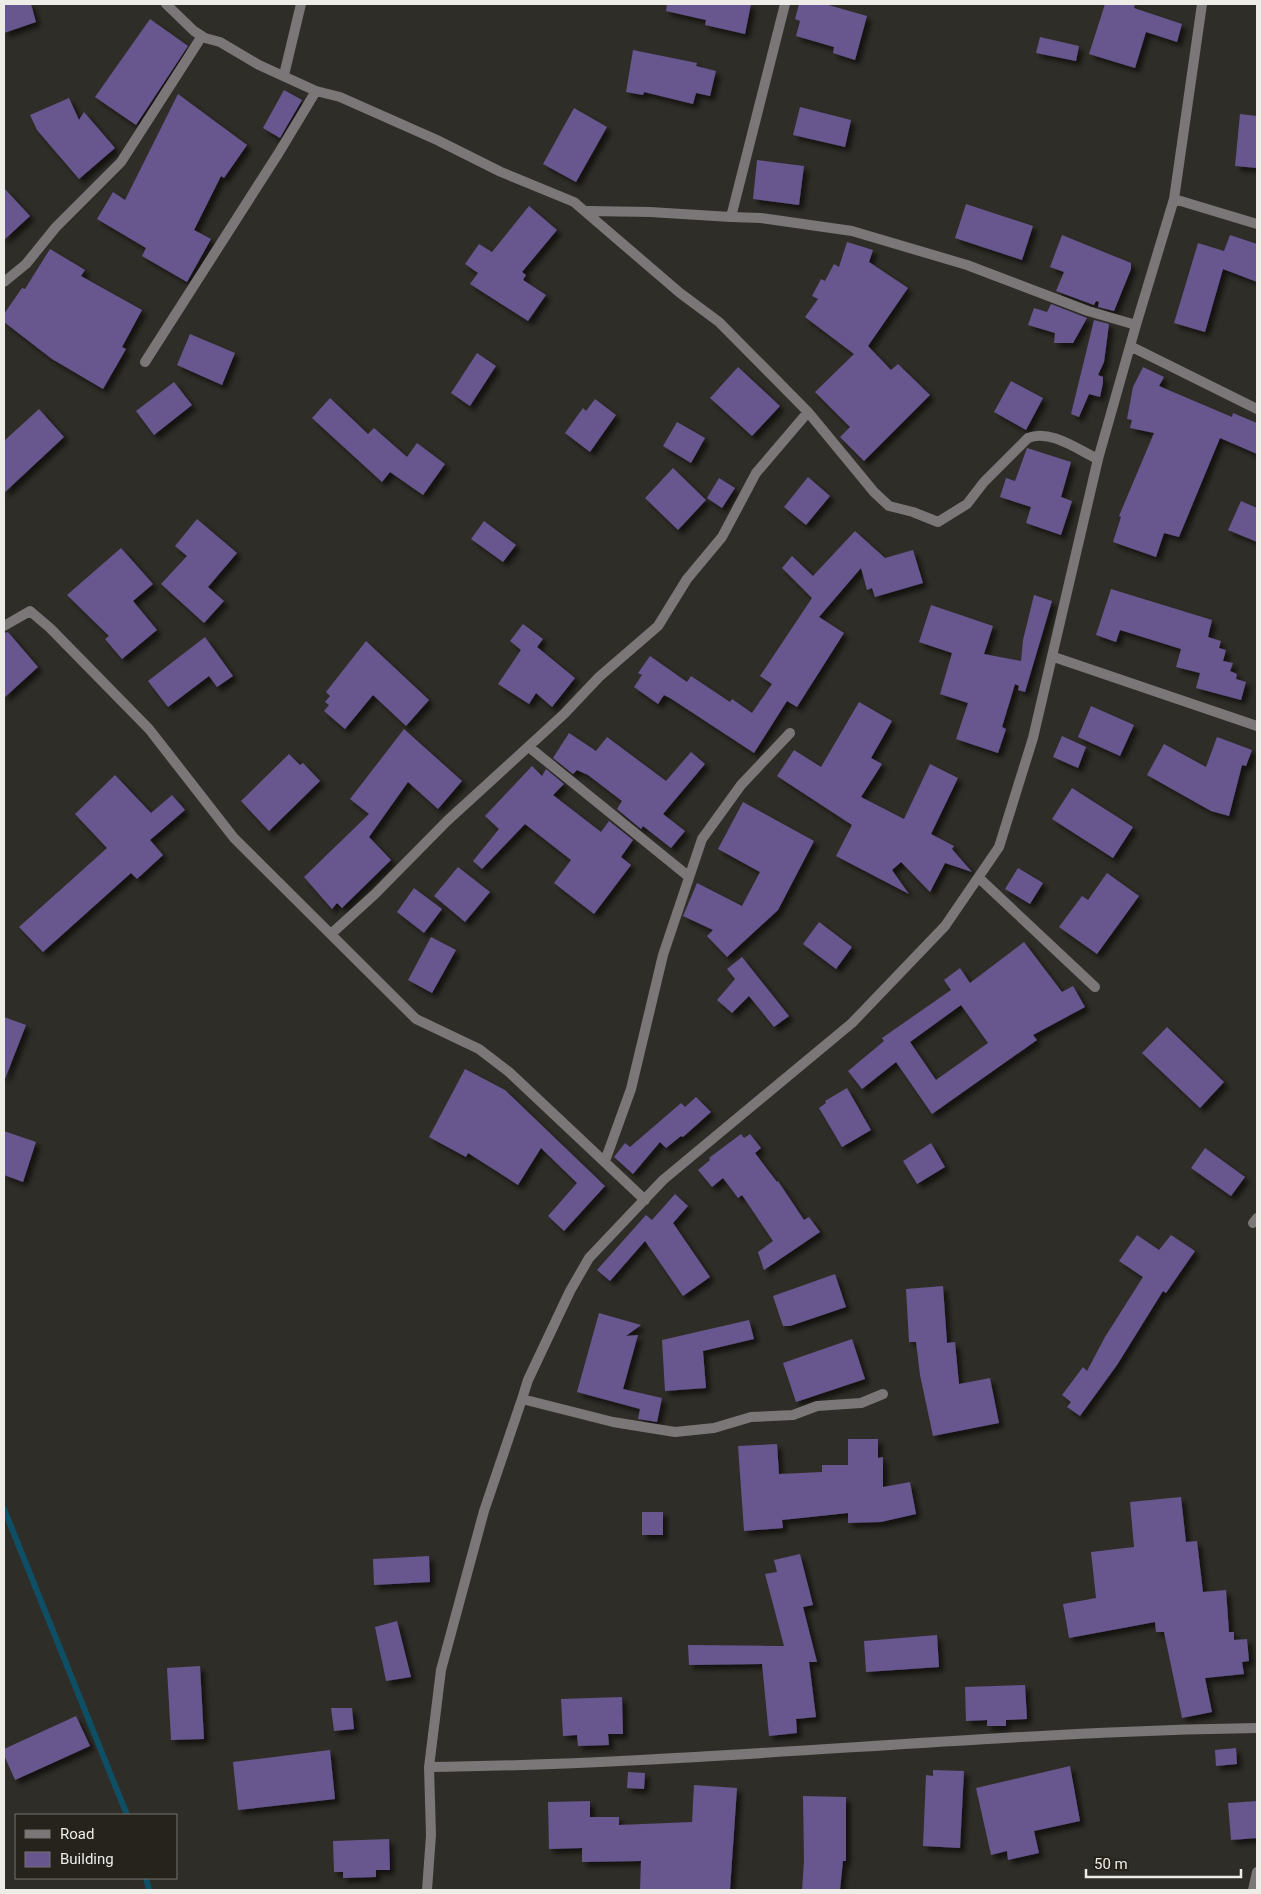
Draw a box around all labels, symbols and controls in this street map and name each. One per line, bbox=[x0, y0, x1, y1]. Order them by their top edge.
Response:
legend bbox=[15, 1814, 178, 1879]
text: Road bbox=[60, 1825, 94, 1843]
scale bar bbox=[1086, 1846, 1241, 1878]
text: Building bbox=[60, 1850, 114, 1868]
text: 50 m bbox=[1094, 1855, 1128, 1873]

